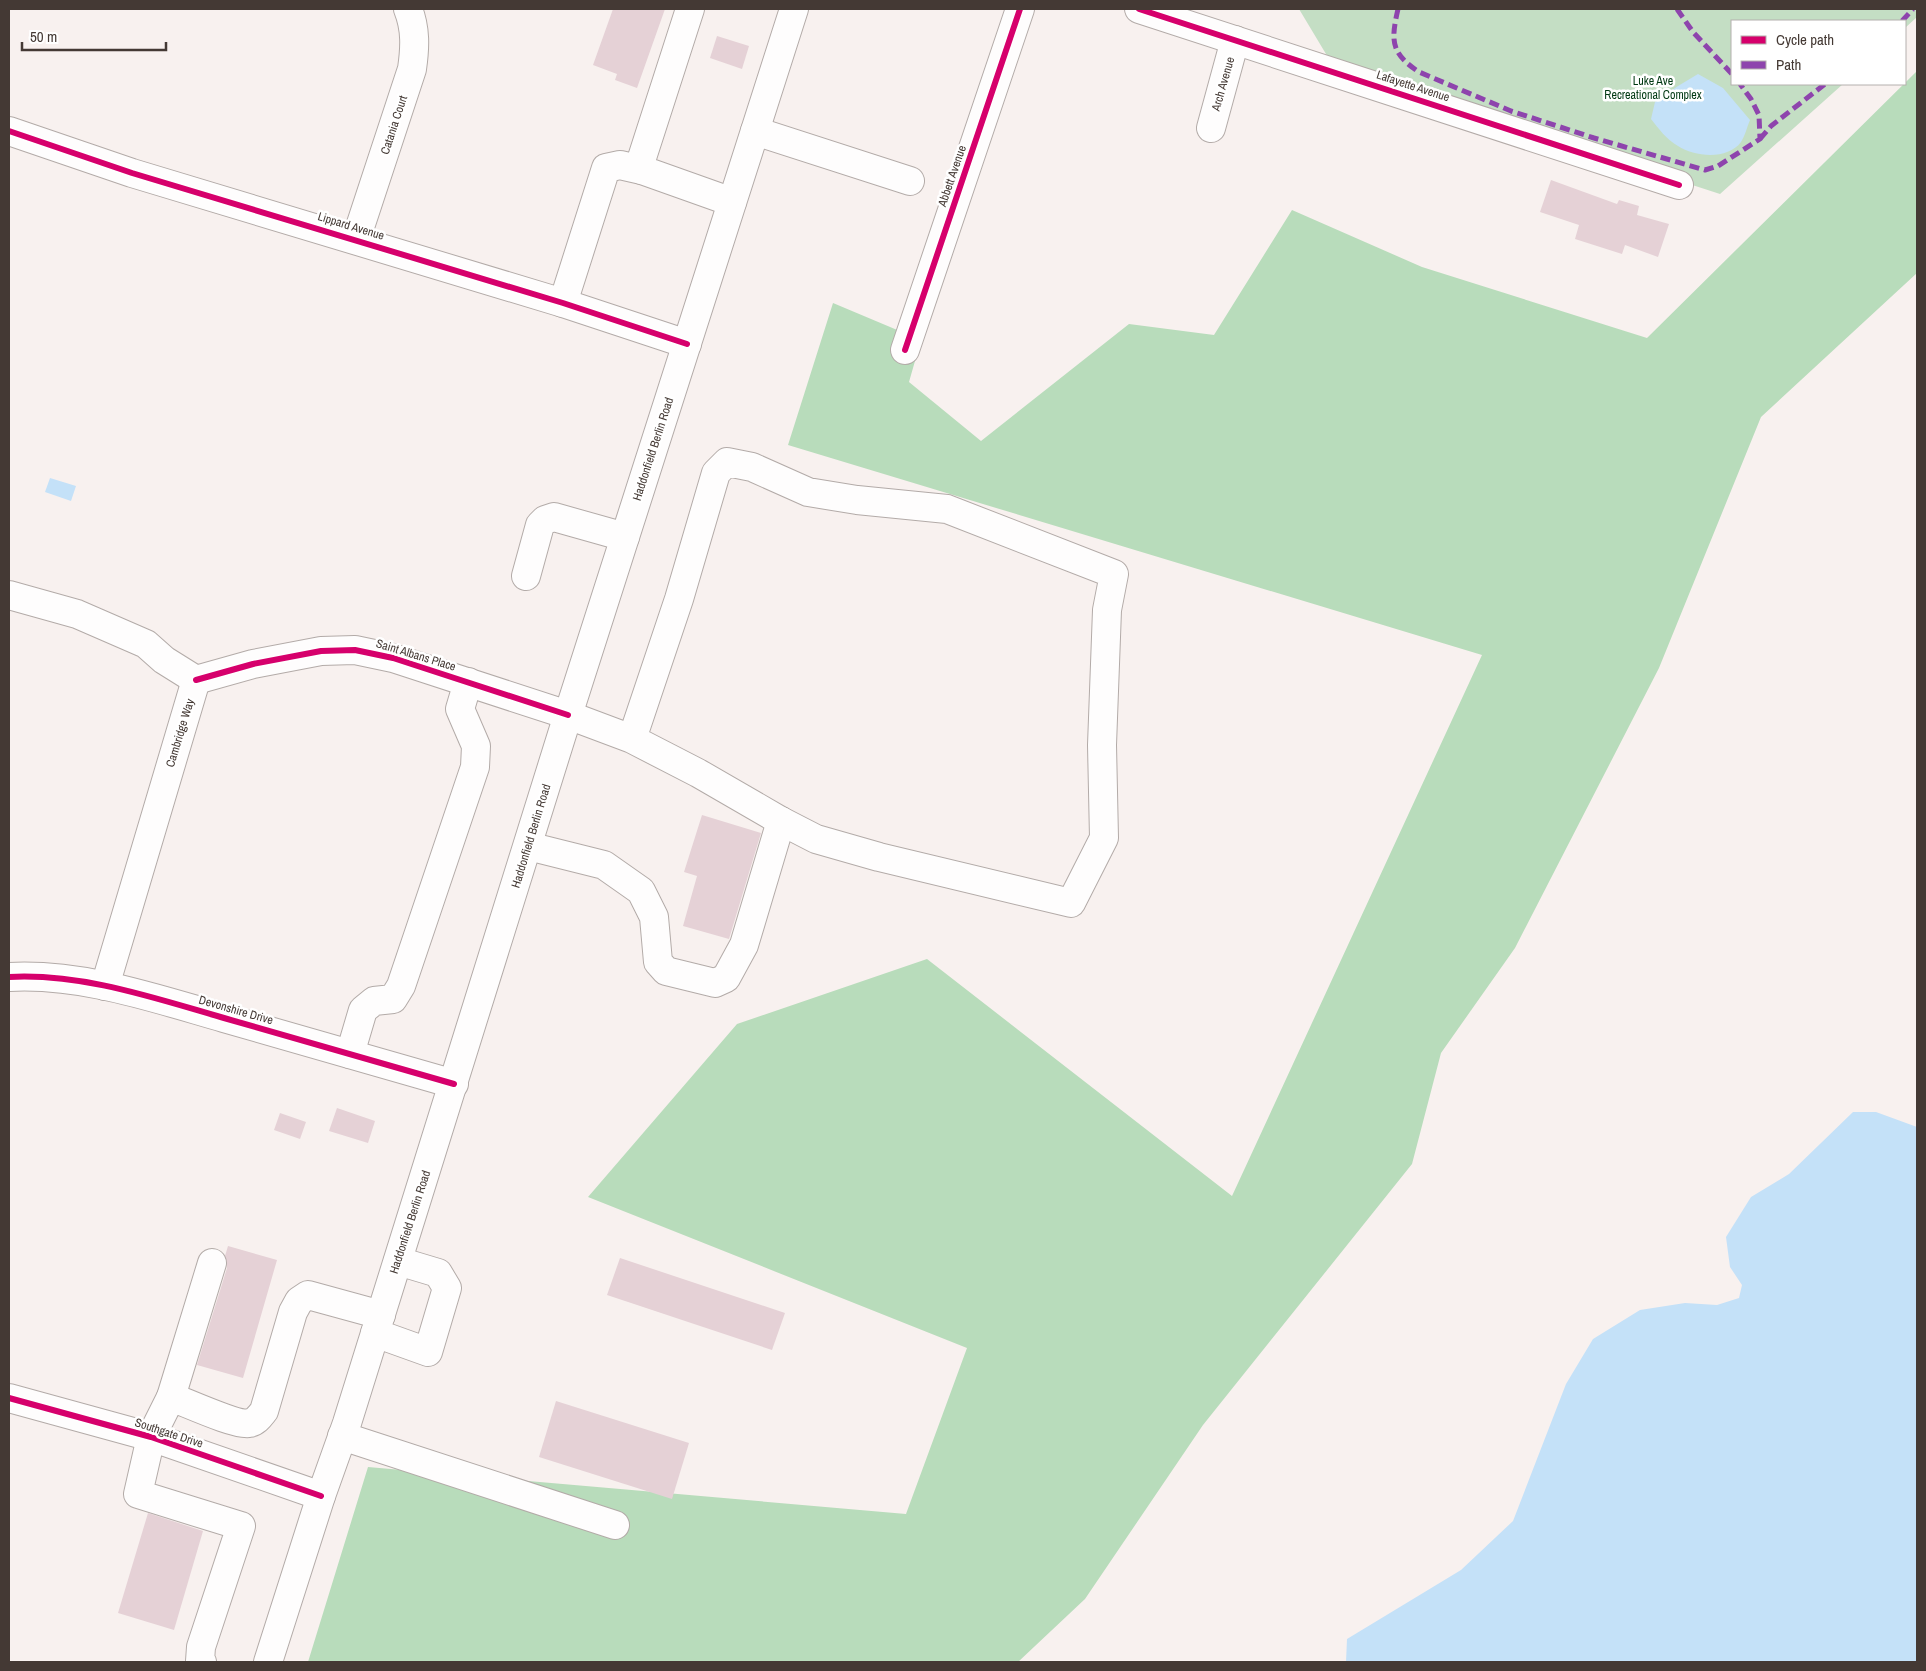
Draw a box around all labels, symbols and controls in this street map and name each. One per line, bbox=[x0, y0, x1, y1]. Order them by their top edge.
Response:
scale bar bbox=[22, 20, 166, 52]
legend bbox=[1731, 20, 1906, 85]
text: 50 m bbox=[30, 26, 57, 47]
text: Cycle path bbox=[1776, 29, 1834, 50]
text: Path bbox=[1776, 54, 1801, 75]
street label: Arch Avenue bbox=[1207, 55, 1238, 114]
street label: Lafayette Avenue bbox=[1374, 67, 1452, 105]
park label: Luke Ave Recreational Complex bbox=[1604, 73, 1702, 103]
street label: Catania Court bbox=[377, 93, 411, 157]
street label: Abbett Avenue bbox=[934, 143, 970, 210]
street label: Lippard Avenue bbox=[316, 208, 386, 244]
street label: Haddonfield Berlin Road bbox=[629, 395, 677, 503]
street label: Saint Albans Place bbox=[374, 635, 458, 675]
street label: Cambridge Way bbox=[162, 697, 198, 769]
street label: Haddonfield Berlin Road bbox=[508, 782, 554, 890]
street label: Devonshire Drive bbox=[197, 992, 275, 1028]
street label: Haddonfield Berlin Road bbox=[386, 1168, 434, 1276]
street label: Southgate Drive bbox=[133, 1414, 205, 1452]

